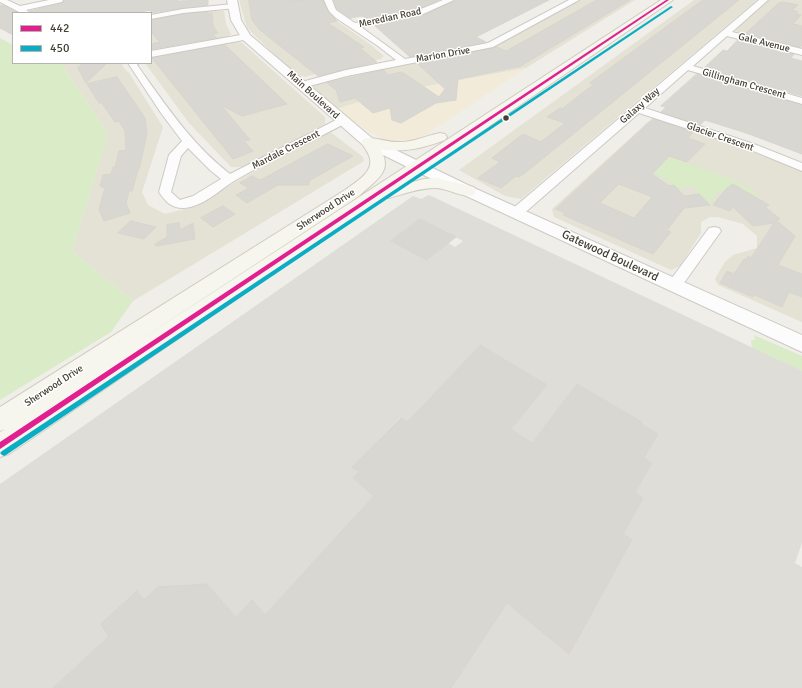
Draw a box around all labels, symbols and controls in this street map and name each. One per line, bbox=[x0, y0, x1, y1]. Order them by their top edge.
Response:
street label: Meredian Road bbox=[358, 6, 422, 30]
legend bbox=[12, 12, 152, 64]
text: 442 bbox=[50, 21, 69, 36]
street label: Gale Avenue bbox=[737, 31, 791, 55]
text: 450 bbox=[50, 41, 69, 56]
street label: Marion Drive bbox=[415, 44, 471, 66]
street label: Gillingham Crescent bbox=[701, 66, 787, 102]
street label: Main Boulevard bbox=[284, 68, 342, 122]
street label: Galaxy Way bbox=[618, 85, 662, 127]
unlabelled marker bbox=[501, 113, 511, 123]
street label: Glacier Crescent bbox=[685, 120, 755, 154]
street label: Mardale Crescent bbox=[250, 128, 322, 172]
street label: Sherwood Drive bbox=[295, 187, 357, 233]
street label: Gatewood Boulevard bbox=[559, 227, 661, 285]
street label: Sherwood Drive bbox=[23, 363, 85, 409]

